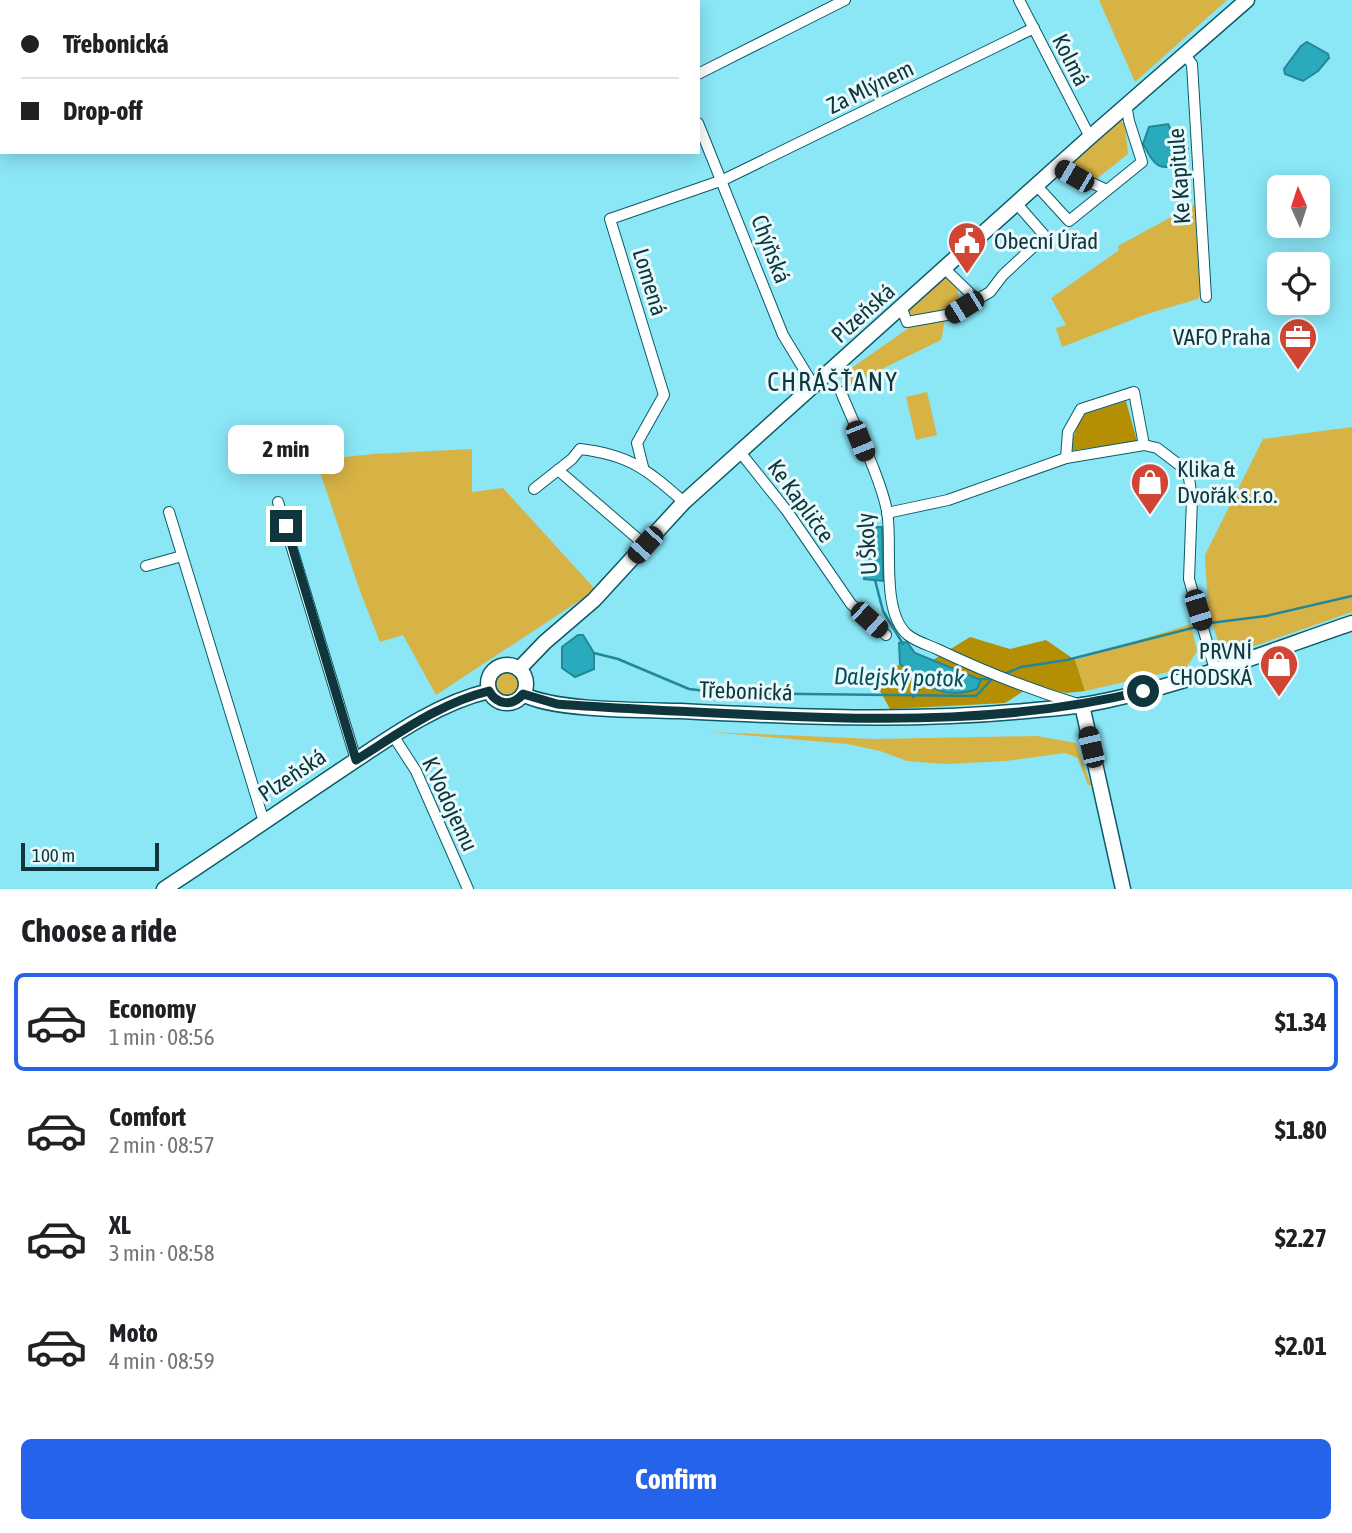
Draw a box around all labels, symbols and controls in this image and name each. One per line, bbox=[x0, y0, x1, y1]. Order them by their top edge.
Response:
text: Třebonická bbox=[63, 29, 169, 59]
street label: Kolmá bbox=[1047, 30, 1095, 90]
street label: Za Mlýnem bbox=[822, 55, 918, 119]
text: Drop-off bbox=[63, 96, 143, 126]
street label: Ke Kapitule bbox=[1163, 127, 1195, 225]
car bbox=[1051, 156, 1098, 196]
north arrow bbox=[1267, 175, 1330, 238]
map controls bbox=[1267, 175, 1330, 315]
street label: Chýňská bbox=[746, 211, 796, 287]
public building icon: Obecní Úřad bbox=[946, 220, 988, 275]
place label: Obecní Úřad bbox=[994, 228, 1098, 254]
street label: Lomená bbox=[628, 245, 672, 319]
button: locate bbox=[1267, 252, 1330, 315]
street label: Plzeňská bbox=[826, 278, 900, 348]
car bbox=[941, 287, 988, 327]
office icon: VAFO Praha bbox=[1277, 316, 1319, 371]
place label: VAFO Praha bbox=[1173, 324, 1271, 350]
district label: CHRÁŠŤANY bbox=[767, 367, 899, 397]
car bbox=[843, 418, 878, 464]
callout: 2 min bbox=[228, 424, 344, 474]
text: 2 min bbox=[263, 436, 309, 462]
street label: Ke Kapličce bbox=[762, 455, 840, 547]
place label: Klika & Dvořák s.r.o. bbox=[1177, 456, 1277, 508]
shop icon: Klika & Dvořák s.r.o. bbox=[1129, 461, 1171, 516]
route end bbox=[270, 510, 302, 542]
street label: U Školy bbox=[852, 512, 882, 576]
car bbox=[624, 522, 667, 568]
car bbox=[1182, 587, 1215, 633]
car bbox=[847, 598, 892, 642]
place label: PRVNÍ CHODSKÁ bbox=[1170, 638, 1253, 690]
shop icon: PRVNÍ CHODSKÁ bbox=[1258, 643, 1300, 698]
water label: Dalejský potok bbox=[834, 662, 965, 692]
route start bbox=[1127, 675, 1159, 707]
street label: Třebonická bbox=[699, 676, 793, 706]
car bbox=[1077, 724, 1106, 770]
street label: Plzeňská bbox=[253, 743, 331, 807]
street label: K Vodojemu bbox=[417, 753, 483, 855]
scale bar bbox=[21, 840, 159, 872]
text: 100 m bbox=[32, 844, 75, 866]
text: Choose a ride bbox=[21, 912, 177, 949]
icon: car bbox=[25, 991, 88, 1054]
text: Economy bbox=[109, 994, 196, 1024]
text: $1.34 bbox=[1275, 1007, 1327, 1037]
text: 1 min · 08:56 bbox=[109, 1024, 215, 1050]
icon: car bbox=[25, 1099, 88, 1162]
text: Comfort bbox=[109, 1102, 186, 1132]
text: $1.80 bbox=[1275, 1115, 1327, 1145]
text: 2 min · 08:57 bbox=[109, 1132, 215, 1158]
icon: car bbox=[25, 1207, 88, 1270]
text: XL bbox=[109, 1210, 131, 1240]
text: $2.27 bbox=[1275, 1223, 1327, 1253]
text: 3 min · 08:58 bbox=[109, 1240, 215, 1266]
icon: car bbox=[25, 1315, 88, 1378]
text: Moto bbox=[109, 1318, 158, 1348]
text: $2.01 bbox=[1275, 1331, 1327, 1361]
text: 4 min · 08:59 bbox=[109, 1348, 215, 1374]
button: Confirm bbox=[21, 1439, 1331, 1519]

